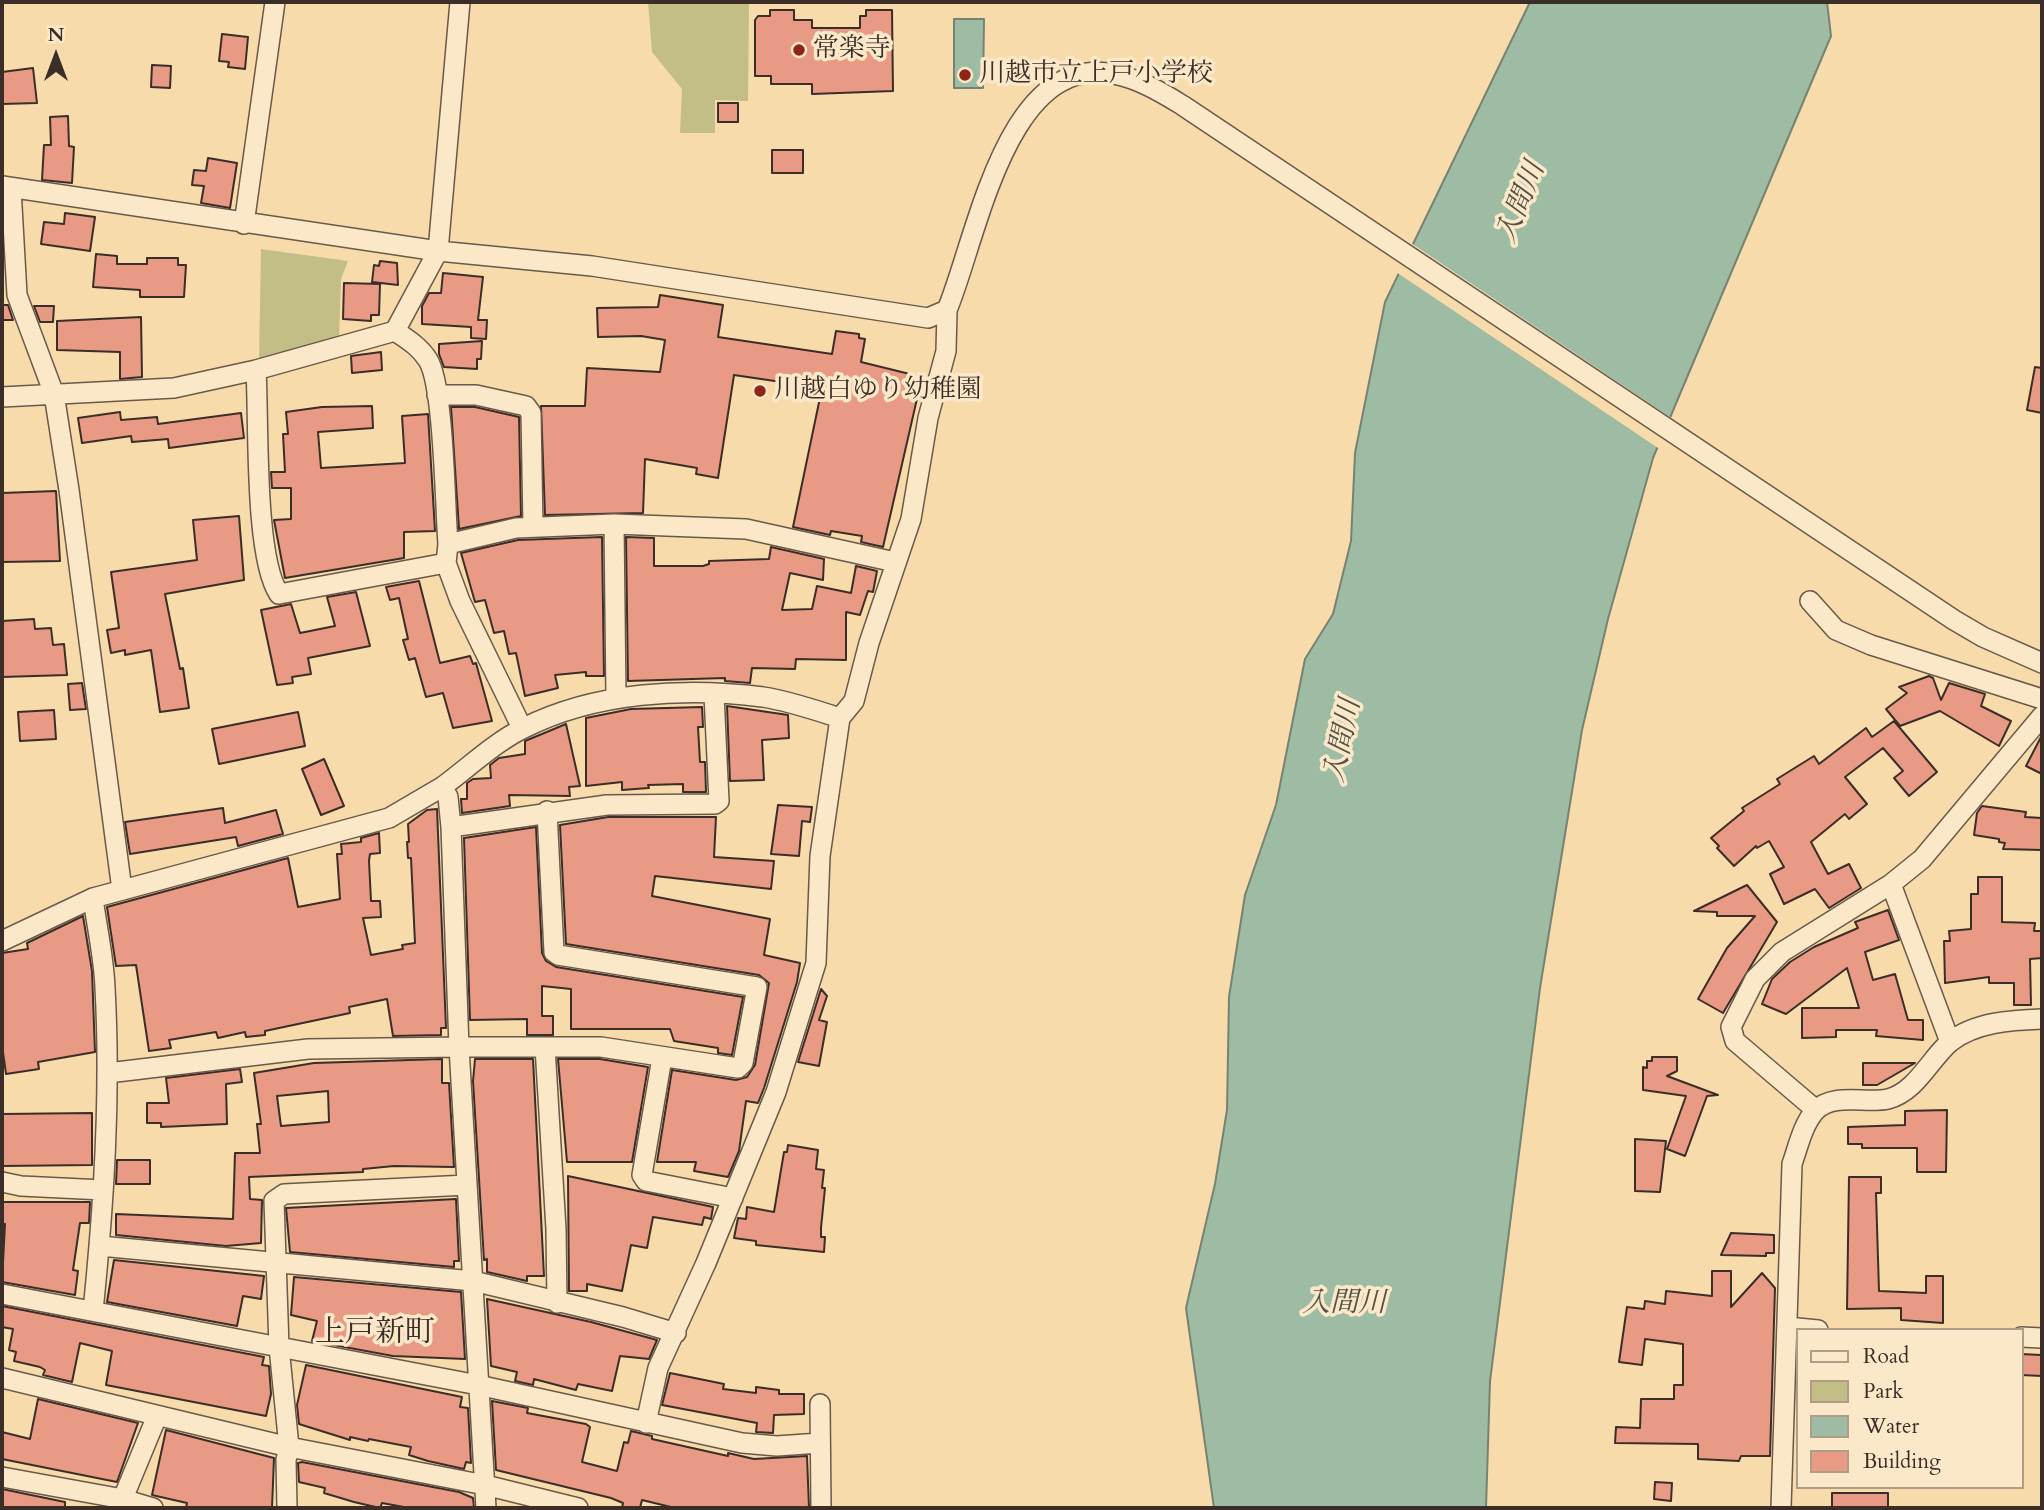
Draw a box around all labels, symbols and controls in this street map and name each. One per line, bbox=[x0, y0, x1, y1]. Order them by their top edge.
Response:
north arrow bbox=[21, 21, 91, 91]
text: N bbox=[48, 22, 64, 48]
place label: 常楽寺 bbox=[813, 34, 891, 66]
marker: 常楽寺 bbox=[791, 42, 807, 58]
place label: 川越市立上戸小学校 bbox=[979, 59, 1213, 91]
marker: 川越市立上戸小学校 bbox=[957, 67, 973, 83]
water label: 入間川 bbox=[1491, 158, 1553, 248]
place label: 川越白ゆり幼稚園 bbox=[774, 375, 982, 407]
marker: 川越白ゆり幼稚園 bbox=[752, 383, 768, 399]
water label: 入間川 bbox=[1319, 696, 1369, 786]
water label: 入間川 bbox=[1302, 1288, 1386, 1322]
district label: 上戸新町 bbox=[315, 1316, 435, 1352]
legend bbox=[1796, 1328, 2023, 1489]
text: Road bbox=[1863, 1342, 1909, 1371]
text: Park bbox=[1863, 1377, 1903, 1406]
text: Water bbox=[1863, 1412, 1919, 1441]
text: Building bbox=[1863, 1447, 1941, 1476]

